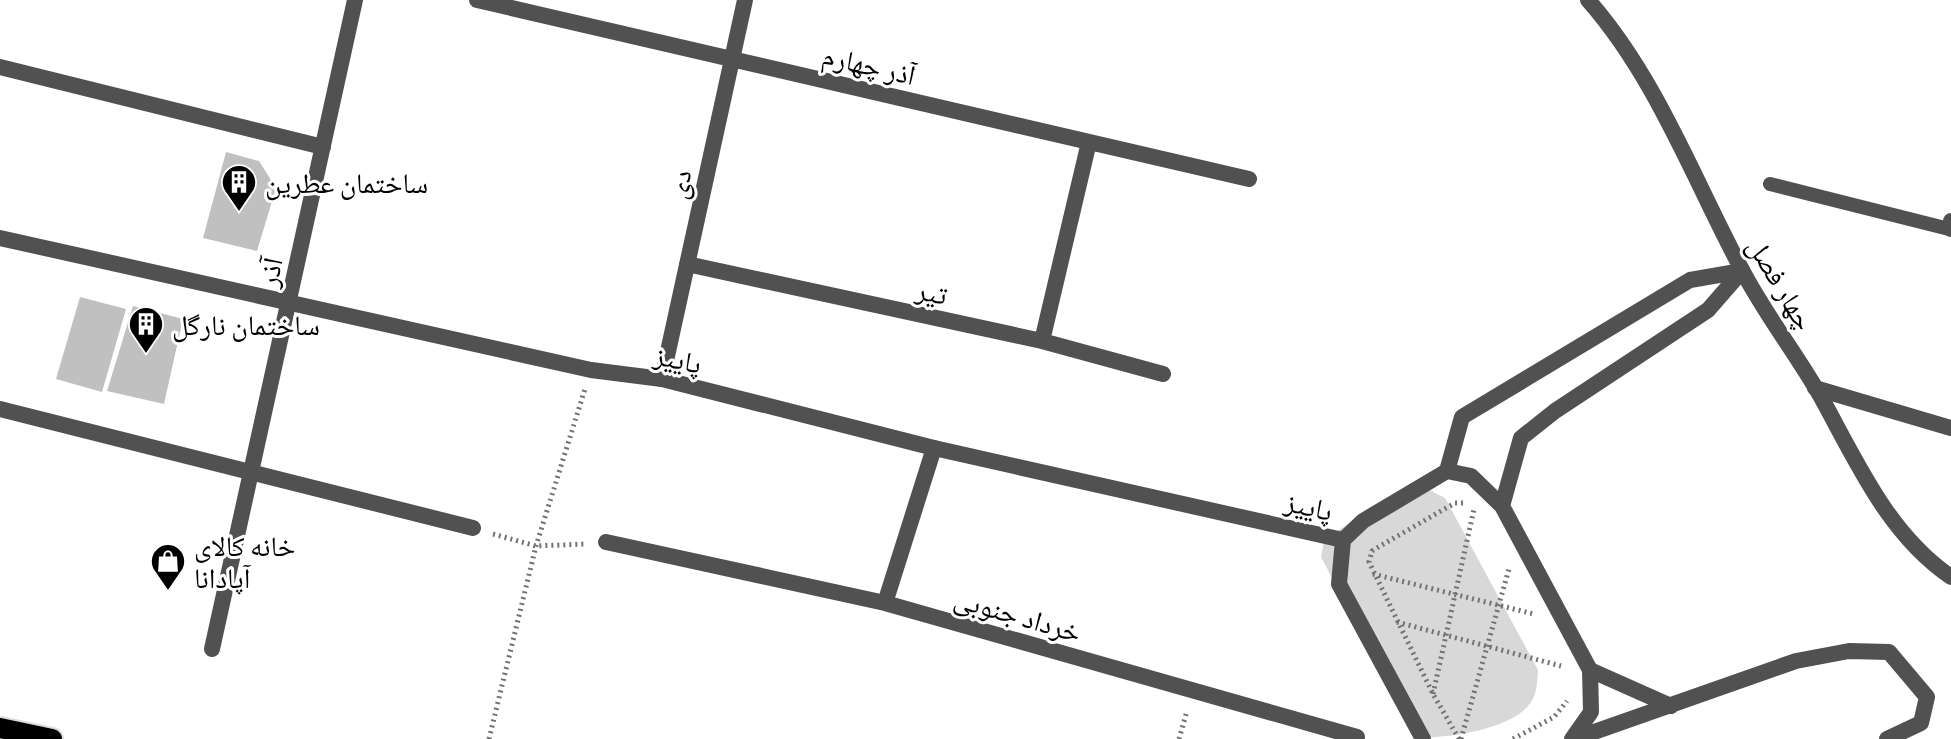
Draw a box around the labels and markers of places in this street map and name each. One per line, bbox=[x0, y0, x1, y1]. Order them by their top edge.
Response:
building icon: ساختمان عطرین bbox=[220, 163, 258, 213]
place label: ساختمان عطرین bbox=[265, 165, 428, 201]
building icon: ساختمان نارگل bbox=[127, 305, 165, 355]
place label: ساختمان نارگل bbox=[172, 307, 320, 343]
place label: خانه کالای آپادانا bbox=[194, 528, 295, 595]
shop icon: خانه کالای آپادانا bbox=[149, 542, 187, 592]

